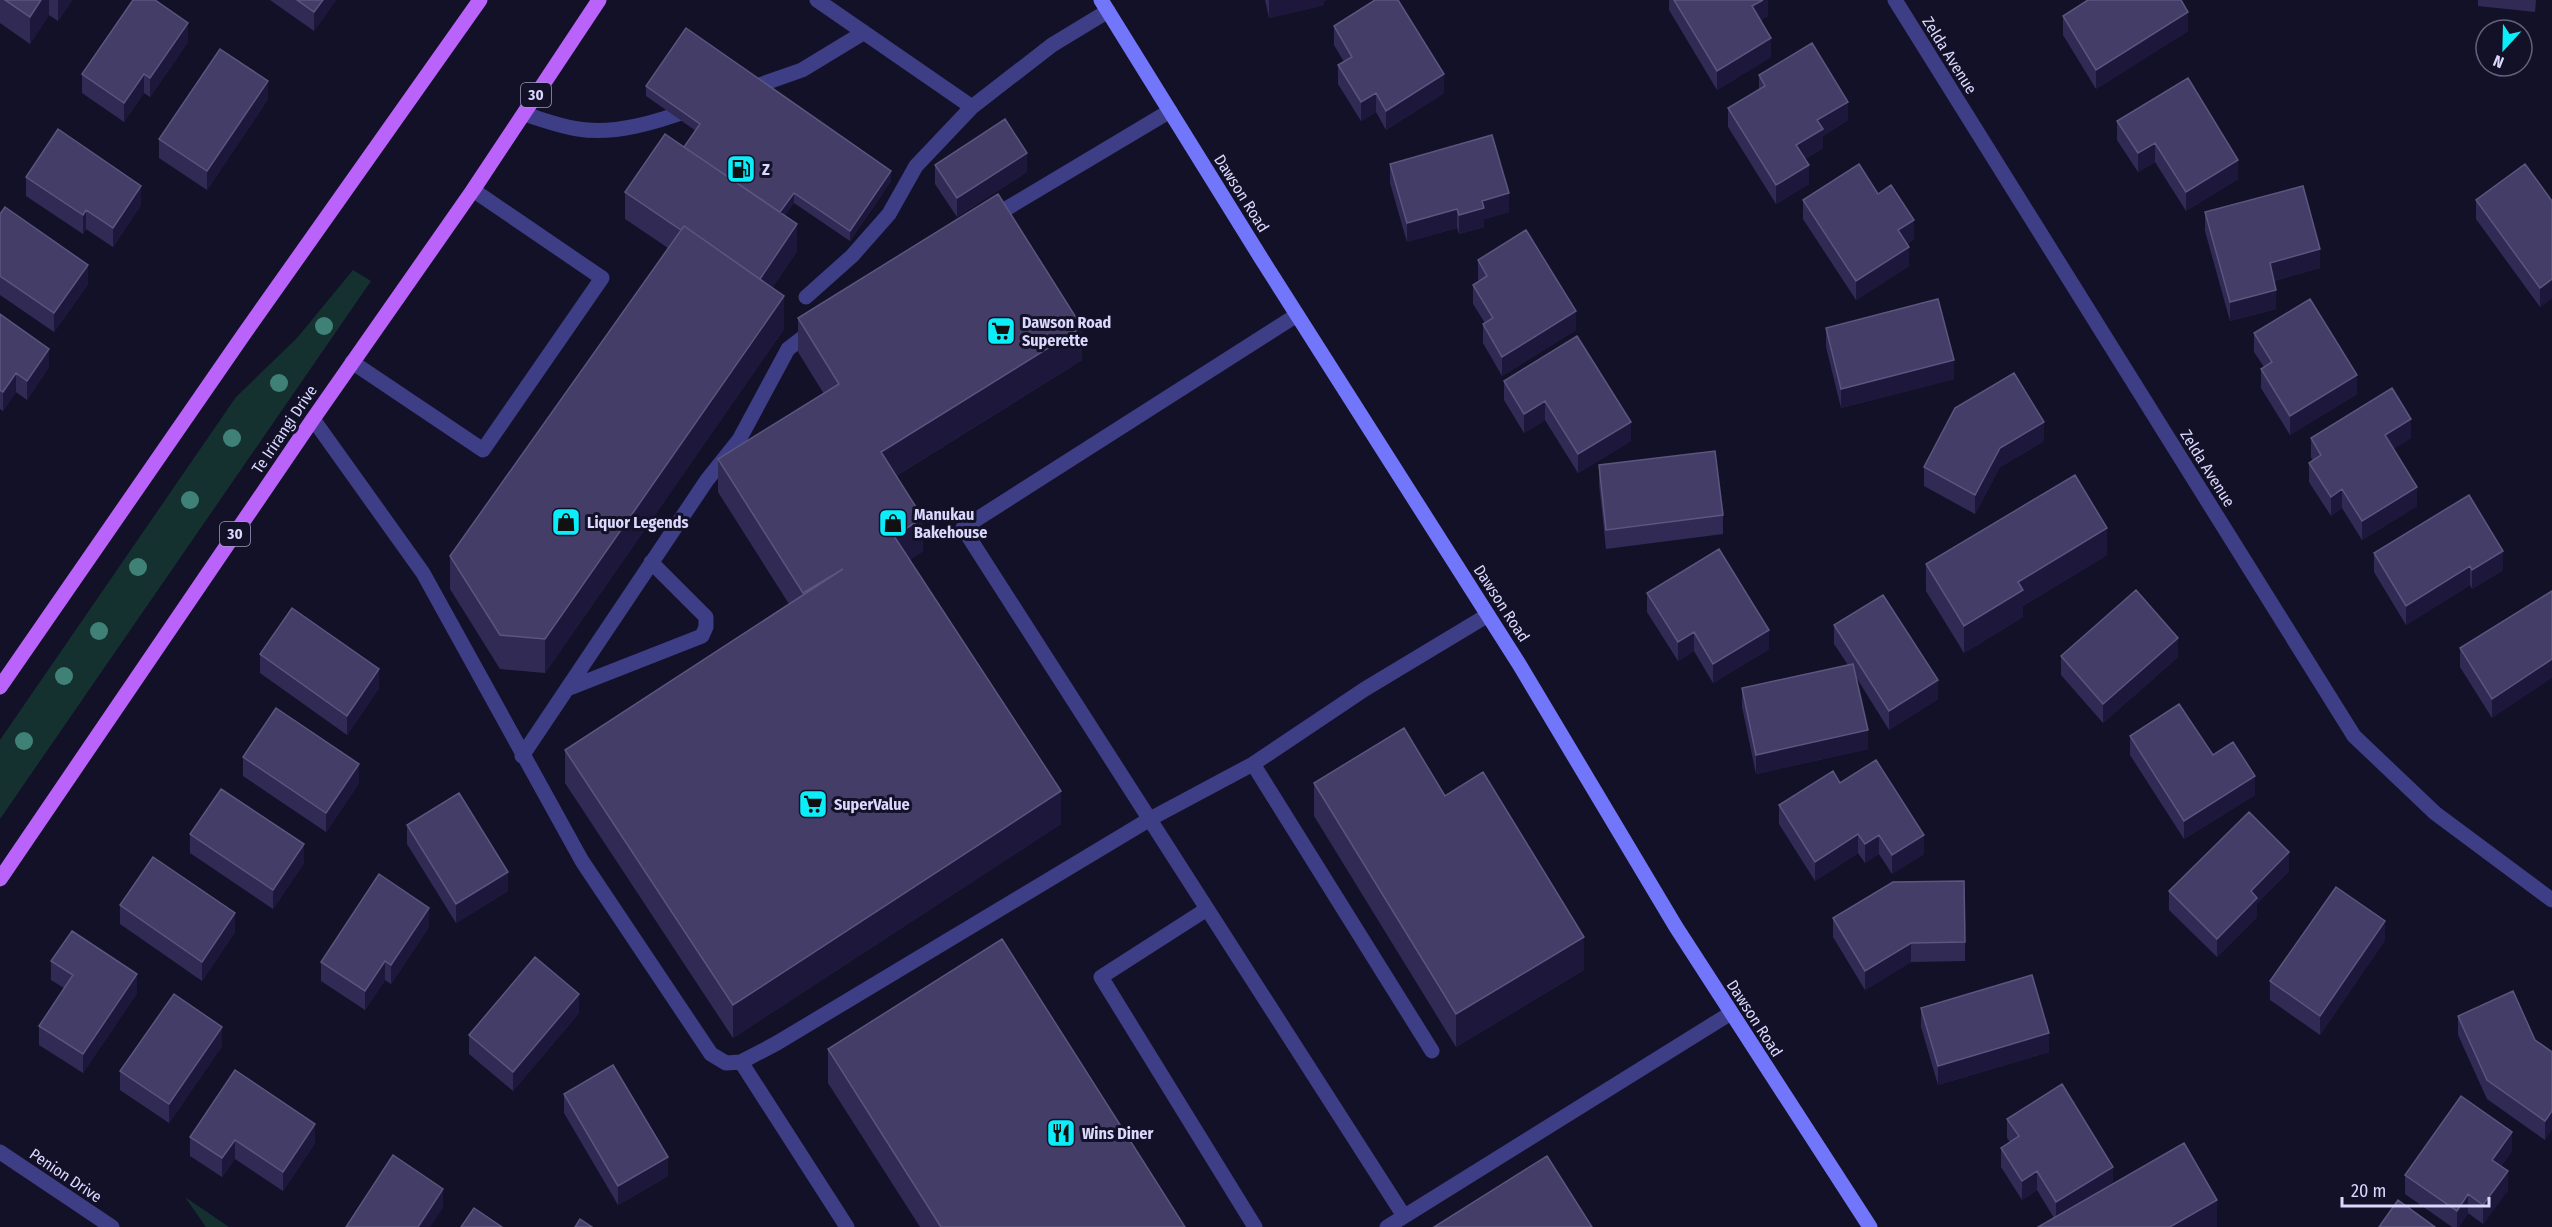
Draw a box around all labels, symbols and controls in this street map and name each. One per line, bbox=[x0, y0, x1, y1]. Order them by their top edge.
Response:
street label: Zelda Avenue bbox=[1918, 13, 1981, 97]
north arrow bbox=[2474, 18, 2534, 78]
text: N bbox=[2491, 51, 2507, 72]
road number: 30 bbox=[521, 83, 551, 107]
street label: Dawson Road bbox=[1210, 151, 1273, 236]
fuel station icon: Z bbox=[725, 153, 757, 185]
place label: Z bbox=[762, 160, 770, 179]
place label: Dawson Road Superette bbox=[1022, 313, 1111, 350]
supermarket icon: Dawson Road Superette bbox=[985, 315, 1017, 347]
street label: Te Irirangi Drive bbox=[248, 381, 321, 477]
street label: Zelda Avenue bbox=[2176, 426, 2239, 510]
place label: Manukau Bakehouse bbox=[914, 505, 987, 542]
shop icon: Liquor Legends bbox=[550, 506, 582, 538]
shop icon: Manukau Bakehouse bbox=[877, 507, 909, 539]
place label: Liquor Legends bbox=[587, 513, 688, 532]
road number: 30 bbox=[220, 522, 250, 546]
street label: Dawson Road bbox=[1470, 561, 1534, 645]
supermarket icon: SuperValue bbox=[797, 788, 829, 820]
place label: SuperValue bbox=[834, 795, 910, 814]
street label: Dawson Road bbox=[1723, 976, 1787, 1060]
restaurant icon: Wins Diner bbox=[1045, 1117, 1077, 1149]
place label: Wins Diner bbox=[1082, 1124, 1153, 1143]
street label: Penion Drive bbox=[26, 1144, 105, 1206]
scale bar bbox=[2342, 1170, 2489, 1208]
text: 20 m bbox=[2351, 1180, 2386, 1202]

